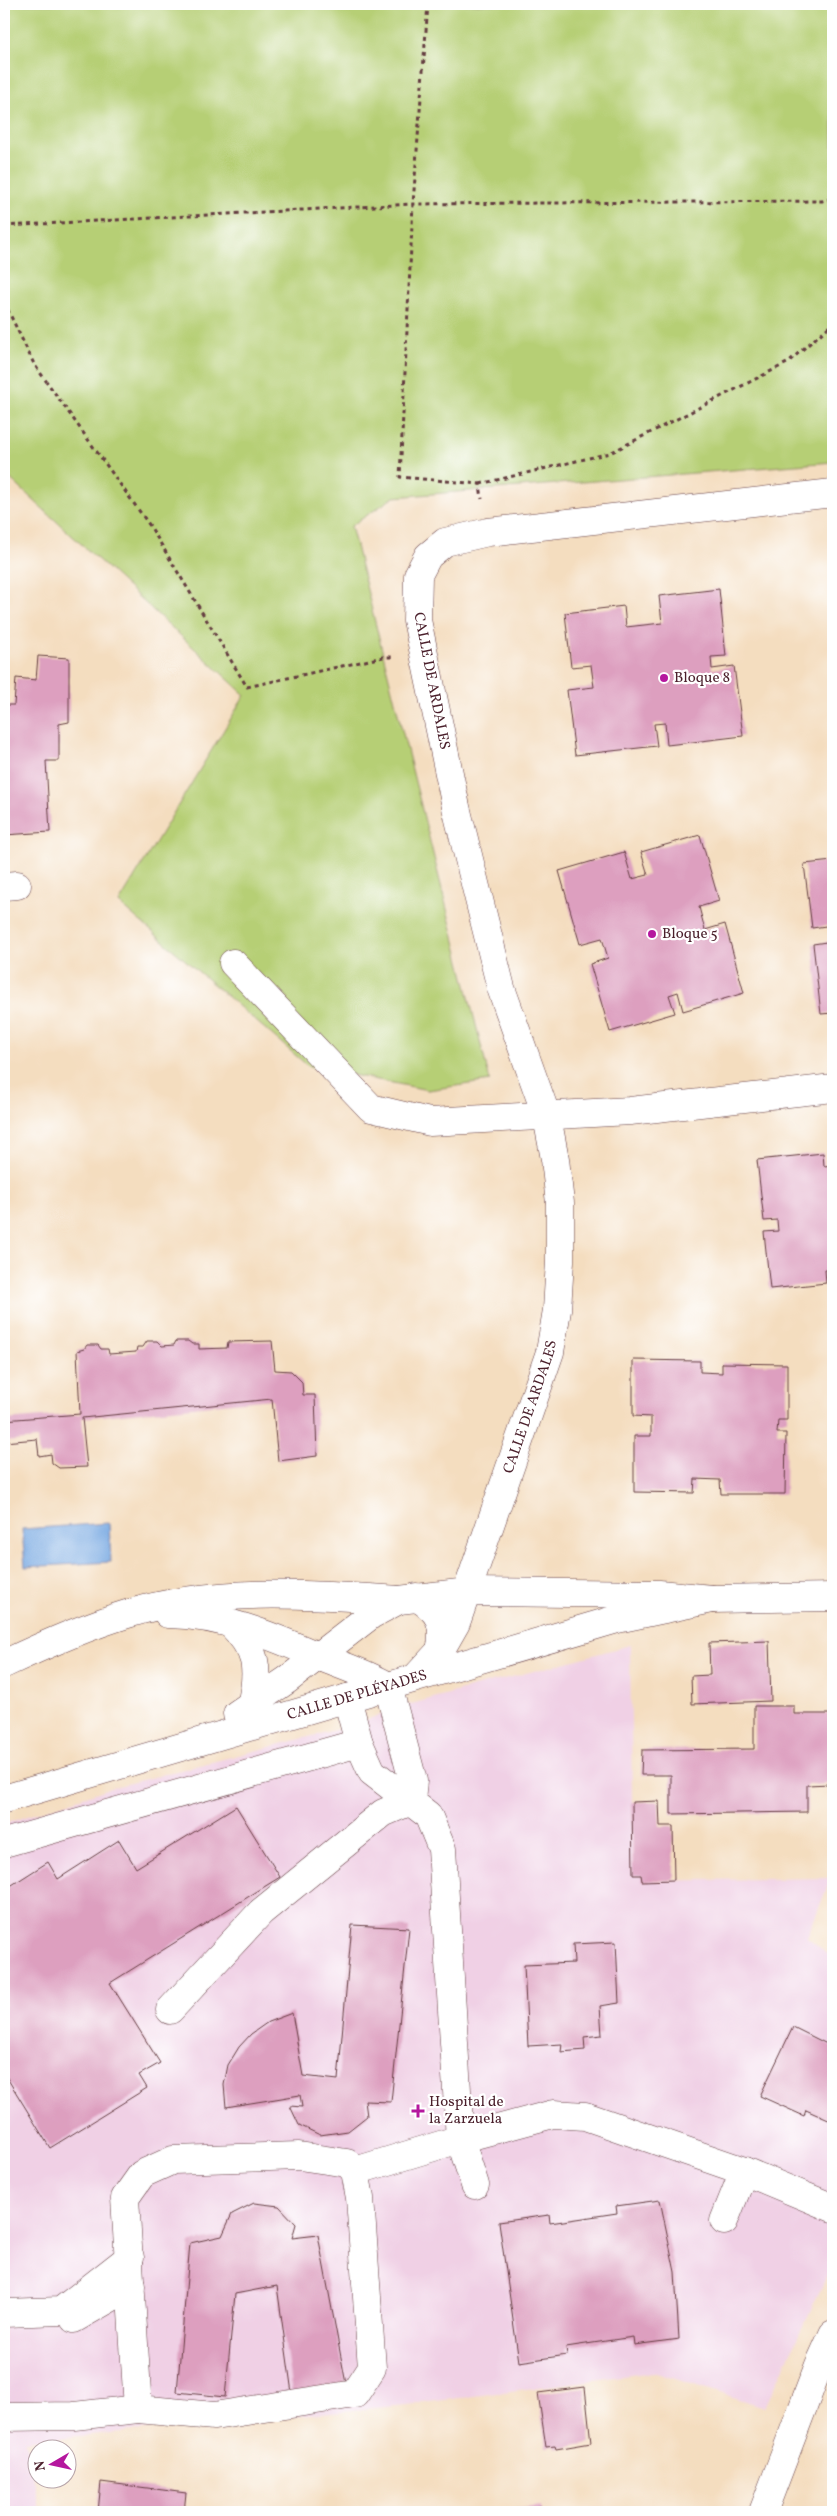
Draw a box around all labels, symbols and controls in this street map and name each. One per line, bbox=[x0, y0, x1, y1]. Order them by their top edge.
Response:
street label: CALLE DE ARDALES bbox=[407, 610, 455, 752]
place label: Bloque 8 bbox=[674, 668, 730, 689]
marker: Bloque 8 bbox=[658, 672, 670, 684]
place label: Bloque 5 bbox=[662, 924, 718, 945]
marker: Bloque 5 bbox=[646, 928, 658, 940]
street label: CALLE DE ARDALES bbox=[498, 1339, 562, 1476]
street label: CALLE DE PLÉYADES bbox=[285, 1665, 430, 1726]
place label: Hospital de la Zarzuela bbox=[429, 2092, 504, 2130]
marker: Hospital de la Zarzuela bbox=[411, 2104, 425, 2118]
north arrow bbox=[28, 2438, 78, 2488]
text: N bbox=[30, 2459, 51, 2472]

